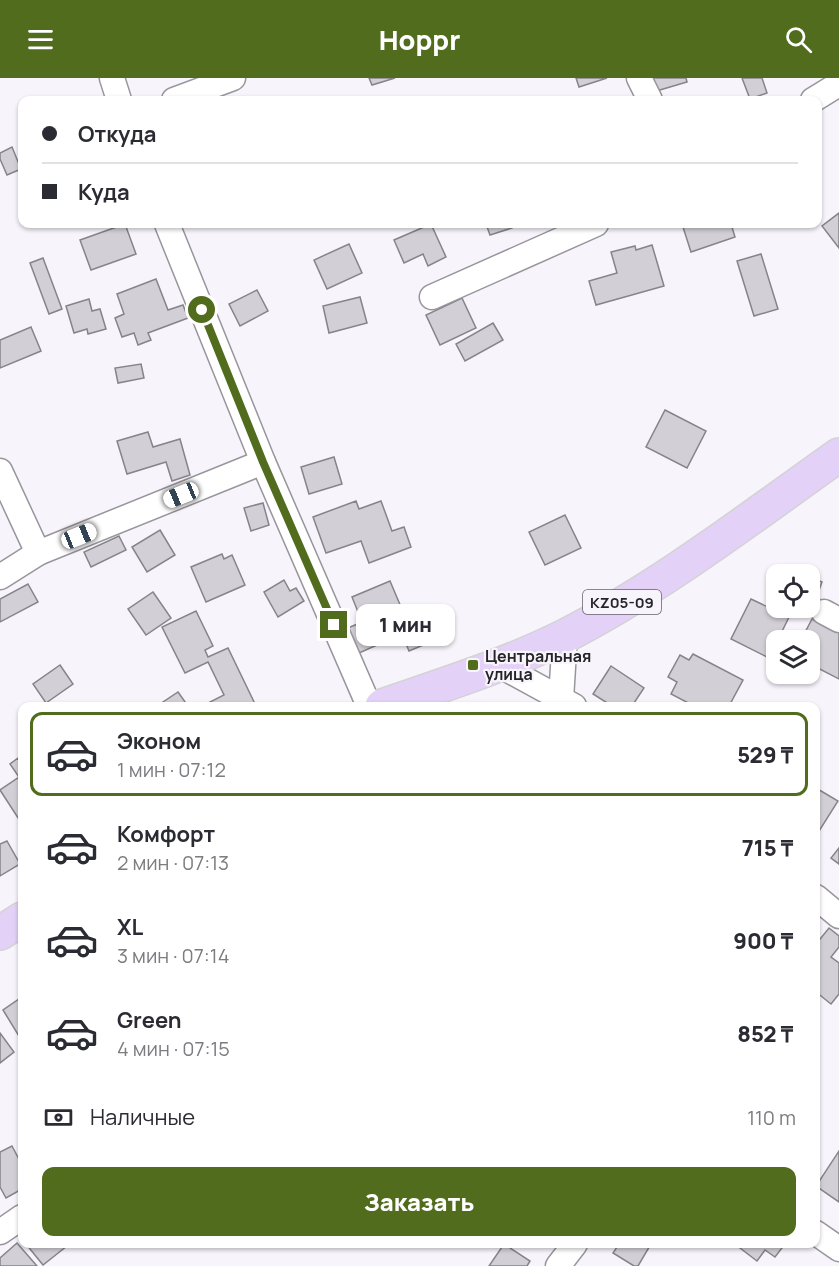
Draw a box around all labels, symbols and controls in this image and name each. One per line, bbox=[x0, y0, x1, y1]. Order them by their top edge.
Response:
text: Hoppr bbox=[379, 21, 460, 58]
icon: menu bbox=[24, 23, 57, 56]
icon: search bbox=[782, 23, 815, 56]
text: Откуда bbox=[78, 119, 157, 149]
text: Куда bbox=[78, 177, 130, 207]
route start bbox=[188, 296, 215, 323]
car bbox=[161, 480, 201, 510]
car bbox=[59, 521, 99, 551]
map controls bbox=[766, 564, 820, 684]
button: locate bbox=[766, 564, 820, 618]
road number: KZ05-09 bbox=[583, 590, 661, 614]
callout: 1 мин bbox=[355, 604, 454, 646]
route end bbox=[320, 611, 347, 638]
text: 1 мин bbox=[379, 611, 432, 638]
button: layers bbox=[766, 630, 820, 684]
place label: Центральная улица bbox=[485, 645, 591, 685]
marker: Центральная улица bbox=[466, 658, 480, 672]
text: Эконом bbox=[117, 726, 201, 756]
icon: car bbox=[45, 727, 99, 781]
text: 529 ₸ bbox=[737, 740, 793, 770]
text: 1 мин · 07:12 bbox=[117, 756, 226, 783]
text: Комфорт bbox=[117, 819, 215, 849]
icon: car bbox=[45, 820, 99, 874]
text: 715 ₸ bbox=[742, 833, 793, 863]
text: 2 мин · 07:13 bbox=[117, 849, 229, 876]
text: XL bbox=[117, 912, 143, 942]
icon: car bbox=[45, 913, 99, 967]
text: 900 ₸ bbox=[733, 926, 793, 956]
text: 3 мин · 07:14 bbox=[117, 942, 229, 969]
text: Green bbox=[117, 1005, 182, 1035]
icon: car bbox=[45, 1006, 99, 1060]
text: 852 ₸ bbox=[737, 1019, 793, 1049]
text: 4 мин · 07:15 bbox=[117, 1035, 230, 1062]
icon: cash bbox=[42, 1101, 75, 1134]
text: Наличные bbox=[90, 1102, 195, 1132]
text: 110 m bbox=[747, 1104, 796, 1131]
button: Заказать bbox=[42, 1167, 796, 1236]

